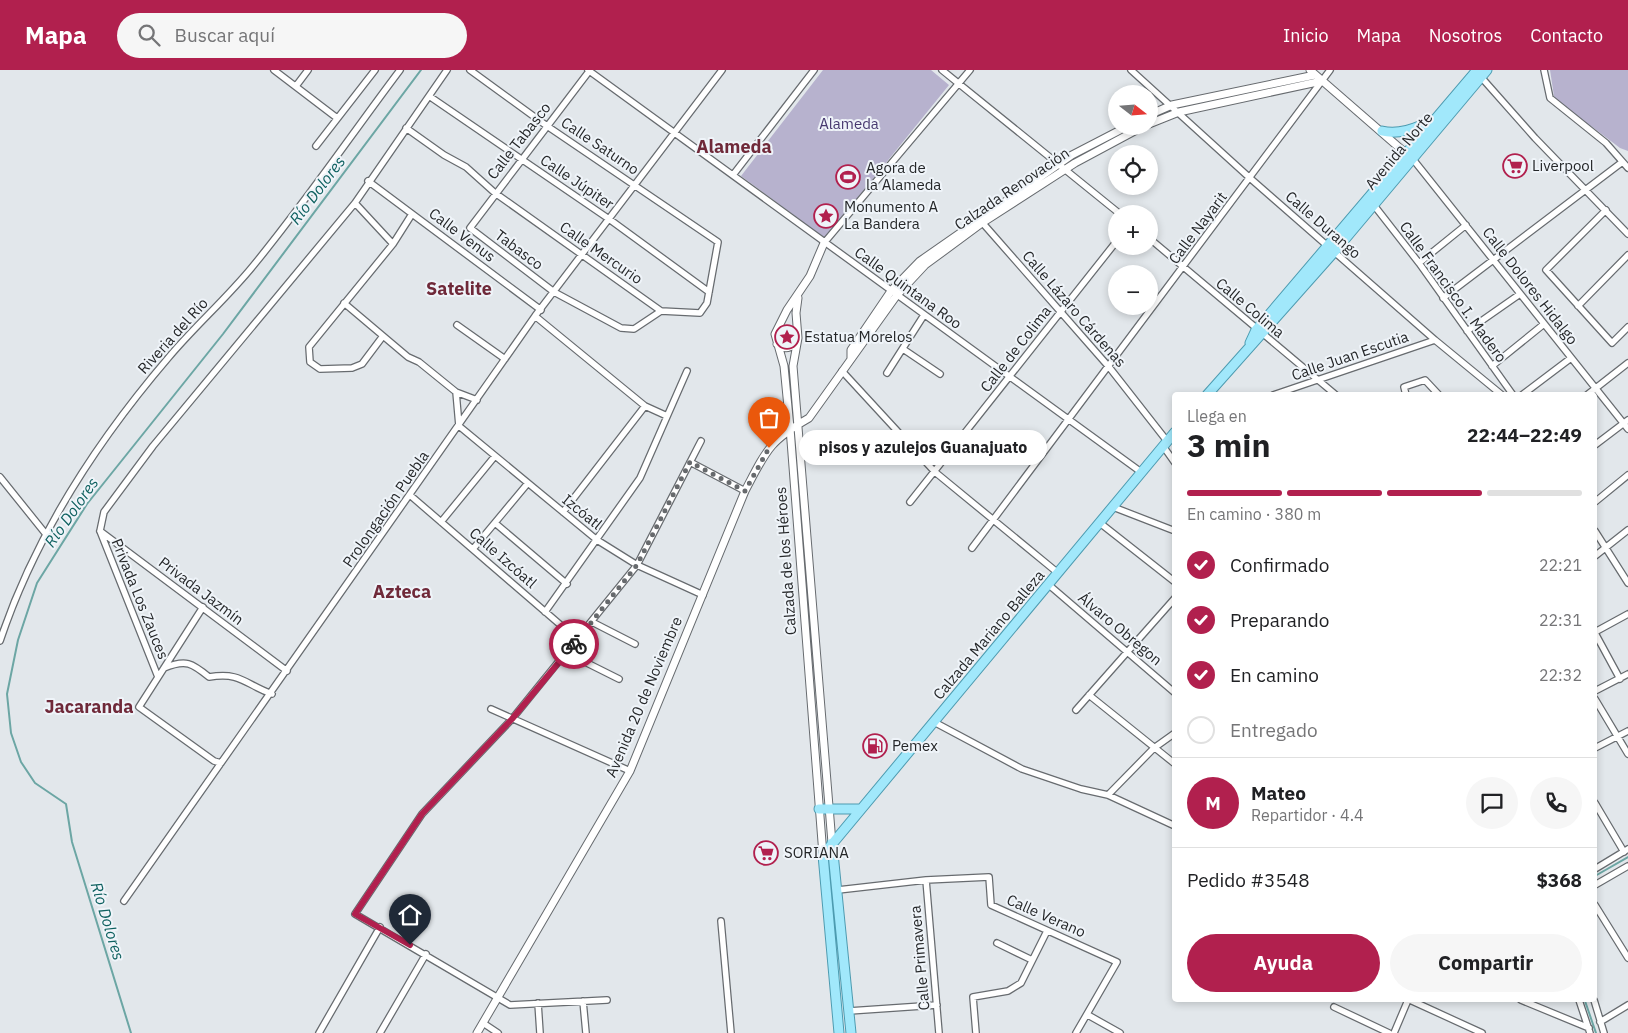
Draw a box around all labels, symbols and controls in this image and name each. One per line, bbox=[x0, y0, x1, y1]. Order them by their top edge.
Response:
search box bbox=[117, 13, 467, 58]
text: Mapa bbox=[25, 19, 87, 51]
icon: search bbox=[135, 21, 163, 49]
text: Buscar aquí bbox=[175, 23, 275, 47]
text: Inicio bbox=[1283, 24, 1329, 47]
text: Mapa bbox=[1357, 24, 1401, 47]
text: Nosotros bbox=[1429, 24, 1502, 47]
text: Contacto bbox=[1530, 24, 1603, 47]
north arrow bbox=[1108, 85, 1158, 135]
map controls bbox=[1108, 85, 1158, 315]
street label: Calle Tabasco bbox=[483, 98, 555, 183]
street label: Avenida Norte bbox=[1361, 108, 1437, 193]
street label: Calle Saturno bbox=[558, 113, 643, 179]
park label: Alameda bbox=[819, 114, 879, 133]
district label: Alameda bbox=[696, 135, 772, 158]
street label: Calzada Renovación bbox=[951, 143, 1073, 234]
button: locate bbox=[1108, 145, 1158, 195]
street label: Calle Júpiter bbox=[537, 150, 618, 213]
water label: Río Dolores bbox=[285, 152, 349, 228]
supermarket icon: Liverpool bbox=[1502, 153, 1528, 179]
place label: Liverpool bbox=[1532, 156, 1594, 175]
place label: Agora de la Alameda bbox=[866, 158, 941, 194]
sports icon: Agora de la Alameda bbox=[835, 164, 861, 190]
street label: Calle Durango bbox=[1282, 187, 1365, 263]
street label: Calle Nayarit bbox=[1164, 188, 1231, 268]
place label: Monumento A La Bandera bbox=[844, 197, 939, 233]
street label: Calle Venus bbox=[425, 203, 499, 266]
place icon: Monumento A La Bandera bbox=[813, 203, 839, 229]
button: + bbox=[1108, 205, 1158, 255]
street label: Calle Mercurio bbox=[556, 217, 646, 288]
street label: Calle Francisco I. Madero bbox=[1396, 217, 1511, 366]
street label: Calle Dolores Hidalgo bbox=[1479, 223, 1582, 348]
street label: Tabasco bbox=[491, 225, 547, 274]
street label: Calle Quintana Roo bbox=[851, 242, 966, 333]
street label: Calle Lázaro Cárdenas bbox=[1018, 246, 1130, 371]
button: − bbox=[1108, 265, 1158, 315]
street label: Calle Colima bbox=[1212, 273, 1289, 342]
district label: Satelite bbox=[426, 277, 492, 300]
street label: Riveria del Río bbox=[133, 294, 212, 378]
street label: Calle de Colima bbox=[976, 302, 1055, 396]
place icon: Estatua Morelos bbox=[774, 324, 800, 350]
place label: Estatua Morelos bbox=[804, 327, 913, 346]
street label: Calle Juan Escutia bbox=[1289, 327, 1411, 384]
pin bbox=[748, 397, 790, 448]
icon: bag bbox=[755, 404, 783, 432]
text: Llega en bbox=[1187, 406, 1247, 426]
text: 22:44–22:49 bbox=[1467, 423, 1582, 447]
text: 3 min bbox=[1187, 424, 1271, 466]
callout: pisos y azulejos Guanajuato bbox=[799, 430, 1046, 466]
text: pisos y azulejos Guanajuato bbox=[819, 437, 1027, 457]
street label: Prolongación Puebla bbox=[338, 447, 433, 571]
water label: Río Dolores bbox=[40, 473, 102, 551]
street label: Calzada de los Héroes bbox=[771, 486, 800, 636]
street label: Izcóatl bbox=[558, 490, 606, 533]
text: En camino · 380 m bbox=[1187, 504, 1321, 524]
street label: Calle Izcóatl bbox=[466, 523, 541, 592]
street label: Privada Los Zauces bbox=[108, 536, 173, 662]
icon: check bbox=[1187, 551, 1215, 579]
street label: Privada Jazmín bbox=[155, 552, 248, 629]
text: Confirmado bbox=[1230, 553, 1329, 577]
text: 22:21 bbox=[1539, 555, 1582, 575]
street label: Calzada Mariano Balleza bbox=[929, 566, 1048, 703]
district label: Azteca bbox=[373, 580, 431, 603]
street label: Álvaro Obregon bbox=[1074, 588, 1166, 669]
icon: check bbox=[1187, 606, 1215, 634]
text: Preparando bbox=[1230, 608, 1329, 632]
text: 22:31 bbox=[1539, 610, 1582, 630]
street label: Avenida 20 de Noviembre bbox=[601, 613, 686, 780]
courier bbox=[549, 619, 599, 669]
icon: bike bbox=[560, 630, 588, 658]
icon: check bbox=[1187, 661, 1215, 689]
text: En camino bbox=[1230, 663, 1319, 687]
text: 22:32 bbox=[1539, 665, 1582, 685]
district label: Jacaranda bbox=[44, 695, 134, 718]
text: Entregado bbox=[1230, 718, 1318, 742]
fuel station icon: Pemex bbox=[862, 733, 888, 759]
place label: Pemex bbox=[892, 736, 938, 755]
button: chat bbox=[1466, 777, 1518, 829]
button: phone bbox=[1530, 777, 1582, 829]
text: Mateo bbox=[1251, 781, 1306, 805]
text: M bbox=[1205, 791, 1221, 815]
text: Repartidor · 4.4 bbox=[1251, 805, 1364, 825]
supermarket icon: SORIANA bbox=[753, 840, 779, 866]
place label: SORIANA bbox=[784, 843, 849, 862]
text: Pedido #3548 bbox=[1187, 868, 1310, 892]
text: $368 bbox=[1536, 868, 1582, 892]
water label: Río Dolores bbox=[87, 880, 129, 962]
street label: Calle Verano bbox=[1004, 890, 1089, 941]
pin bbox=[389, 894, 431, 945]
icon: home bbox=[396, 901, 424, 929]
street label: Calle Primavera bbox=[905, 905, 934, 1011]
button: Ayuda bbox=[1187, 934, 1380, 992]
button: Compartir bbox=[1390, 934, 1582, 992]

